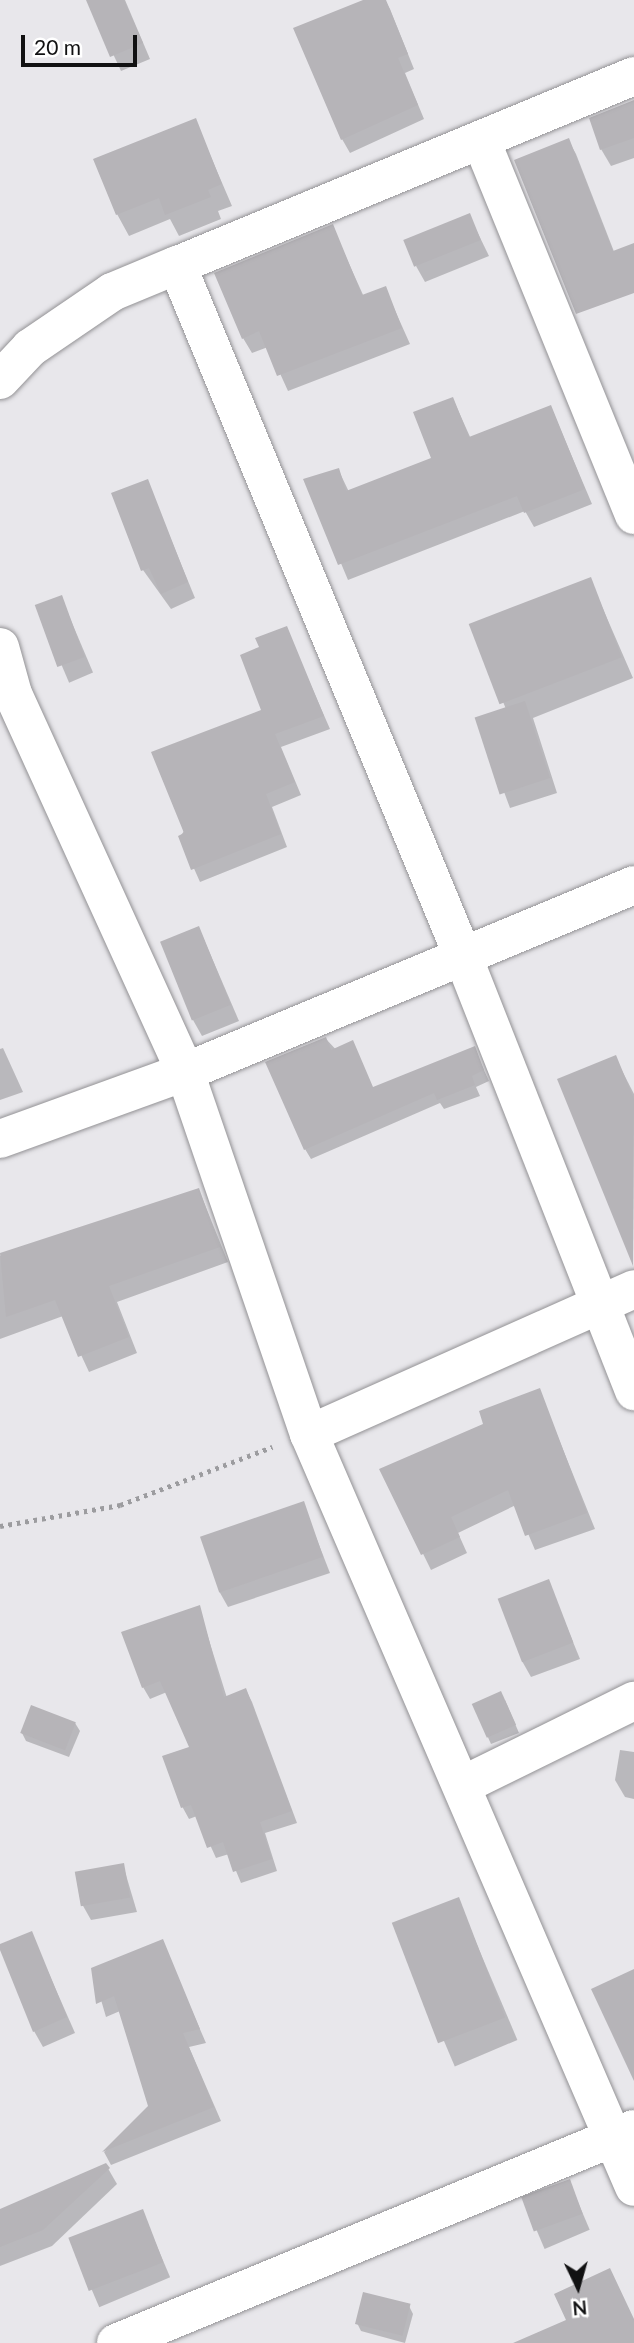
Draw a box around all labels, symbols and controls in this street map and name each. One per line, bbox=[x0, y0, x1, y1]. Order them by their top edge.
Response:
scale bar bbox=[24, 21, 140, 65]
text: 20 m bbox=[34, 34, 81, 59]
north arrow bbox=[543, 2252, 613, 2322]
text: N bbox=[572, 2296, 588, 2321]

